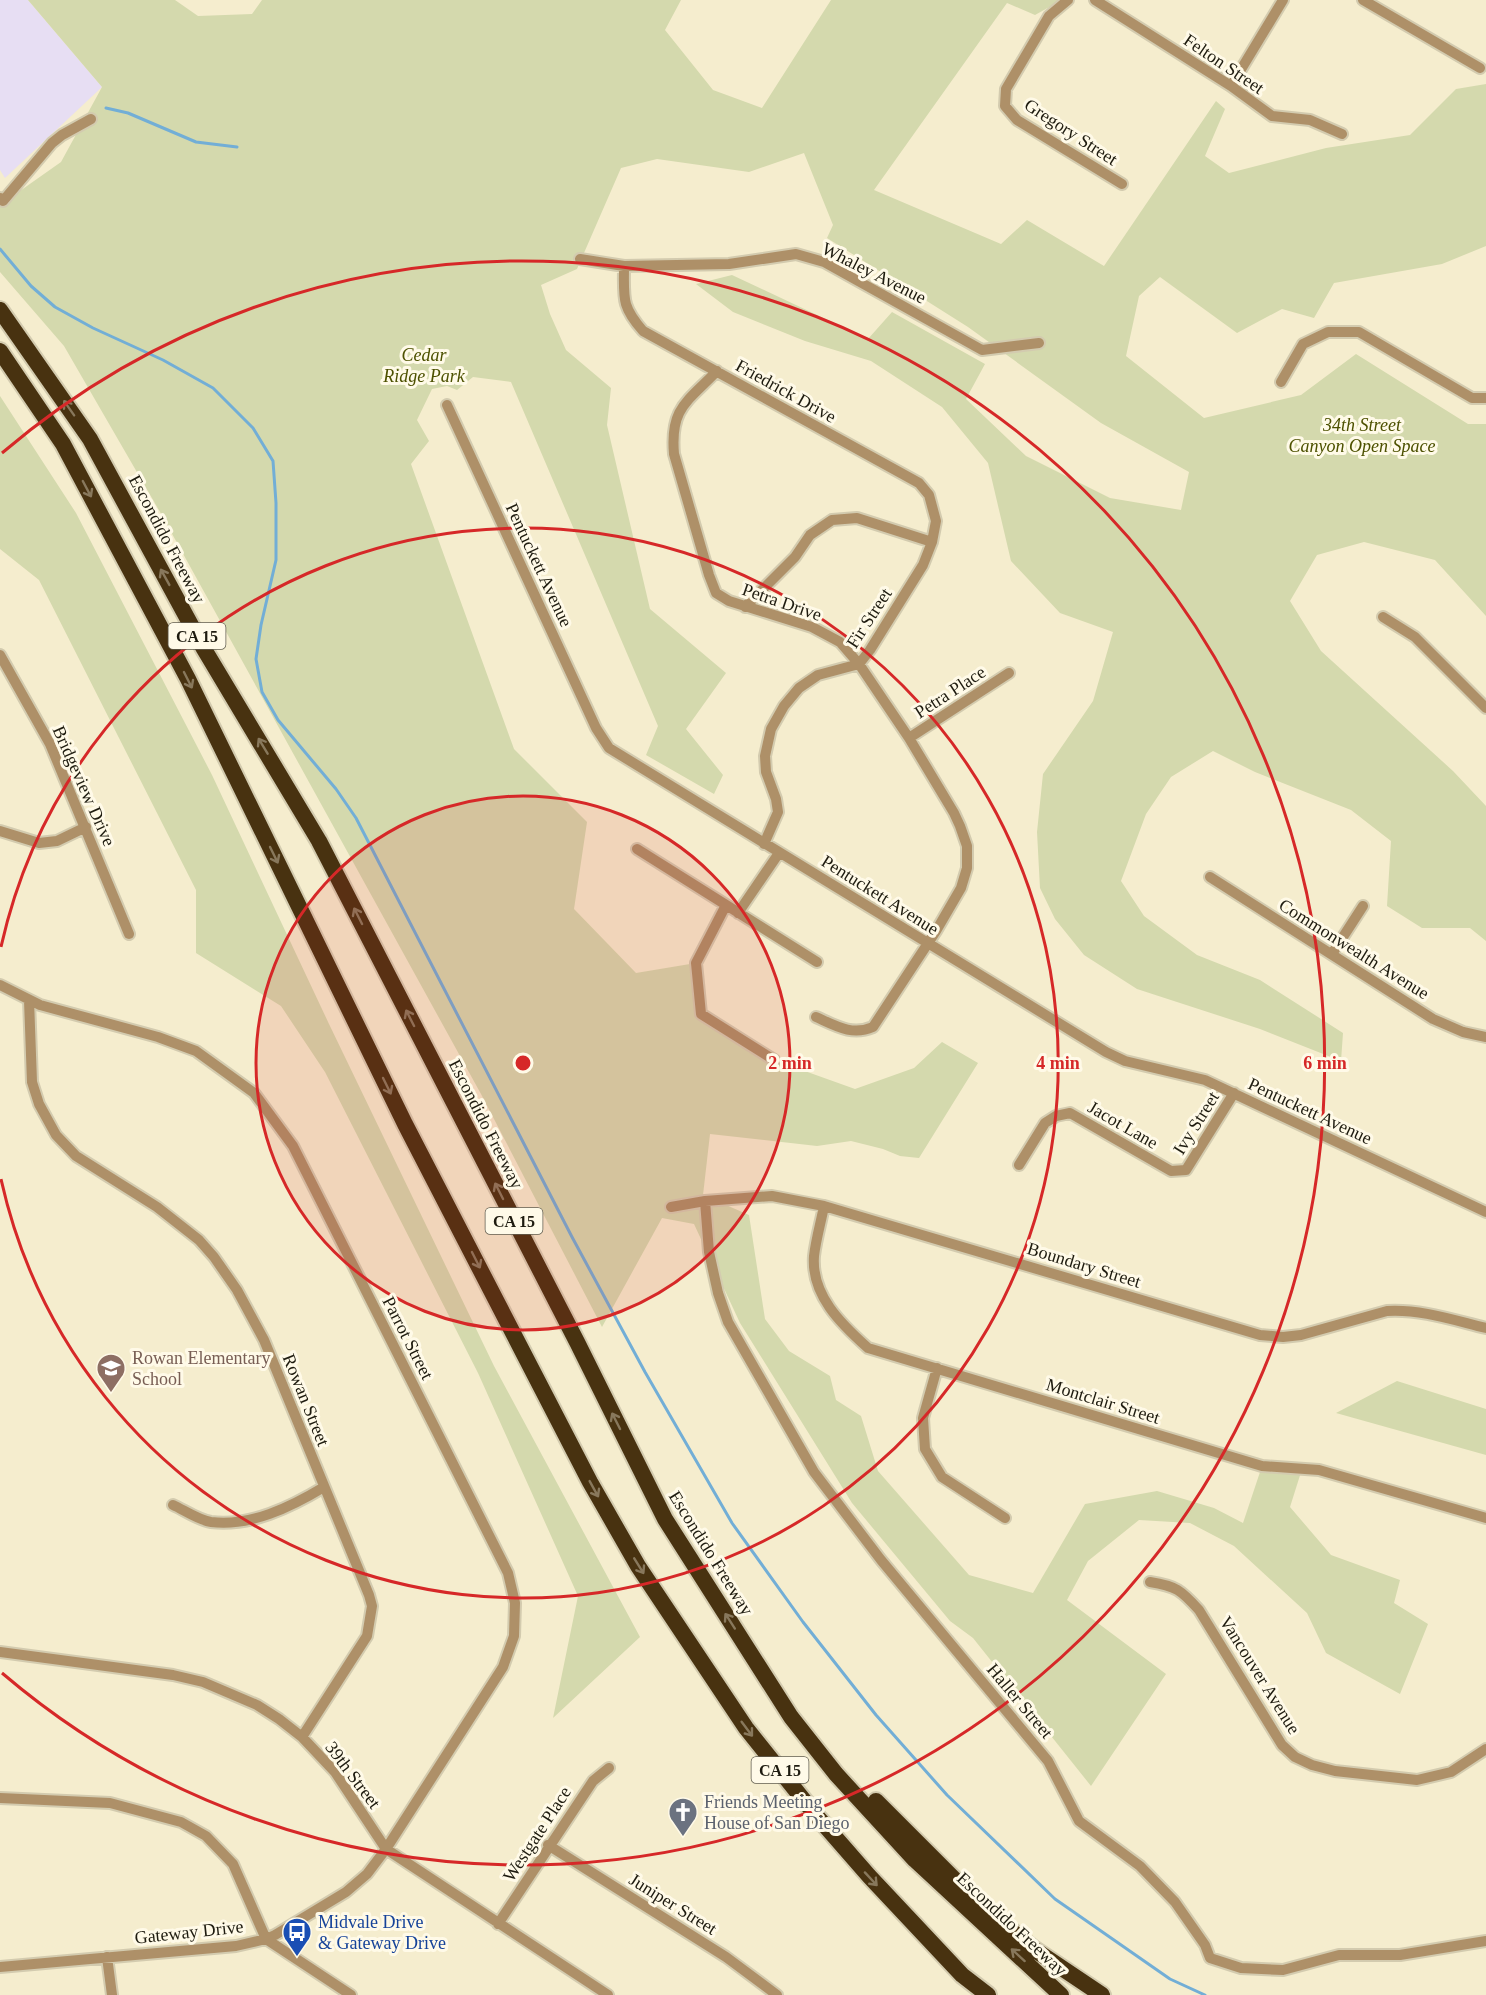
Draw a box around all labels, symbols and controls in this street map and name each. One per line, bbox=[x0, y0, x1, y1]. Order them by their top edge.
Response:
street label: Felton Street bbox=[1180, 30, 1268, 98]
street label: Gregory Street bbox=[1021, 95, 1121, 169]
street label: Whaley Avenue bbox=[819, 238, 929, 308]
park label: Cedar Ridge Park bbox=[382, 345, 466, 386]
street label: Friedrick Drive bbox=[732, 355, 840, 427]
one-way arrow bbox=[63, 400, 75, 416]
park label: 34th Street Canyon Open Space bbox=[1289, 415, 1435, 456]
street label: Escondido Freeway bbox=[125, 471, 209, 607]
one-way arrow bbox=[82, 480, 94, 498]
street label: Pentuckett Avenue bbox=[502, 500, 576, 630]
one-way arrow bbox=[159, 569, 171, 586]
street label: Petra Drive bbox=[740, 579, 824, 625]
street label: Fir Street bbox=[842, 584, 896, 652]
road number: CA 15 bbox=[168, 623, 226, 649]
street label: Petra Place bbox=[911, 662, 989, 722]
one-way arrow bbox=[182, 671, 194, 688]
street label: Bridgeview Drive bbox=[49, 723, 119, 849]
one-way arrow bbox=[256, 738, 268, 755]
one-way arrow bbox=[269, 846, 281, 864]
street label: Pentuckett Avenue bbox=[818, 851, 942, 939]
street label: Commonwealth Avenue bbox=[1275, 895, 1433, 1003]
one-way arrow bbox=[352, 908, 363, 926]
one-way arrow bbox=[404, 1010, 416, 1027]
centre of rings bbox=[513, 1053, 533, 1073]
text: 2 min bbox=[768, 1053, 812, 1073]
text: 4 min bbox=[1036, 1053, 1080, 1073]
text: 6 min bbox=[1303, 1053, 1347, 1073]
street label: Escondido Freeway bbox=[445, 1056, 527, 1192]
street label: Pentuckett Avenue bbox=[1245, 1074, 1375, 1148]
one-way arrow bbox=[382, 1077, 393, 1095]
street label: Ivy Street bbox=[1169, 1088, 1223, 1158]
street label: Jacot Lane bbox=[1084, 1097, 1162, 1153]
one-way arrow bbox=[493, 1183, 504, 1201]
road number: CA 15 bbox=[486, 1208, 542, 1234]
street label: Boundary Street bbox=[1025, 1238, 1143, 1292]
one-way arrow bbox=[470, 1251, 482, 1269]
street label: Parrot Street bbox=[379, 1293, 437, 1383]
place label: Rowan Elementary School bbox=[132, 1348, 270, 1389]
street label: Rowan Street bbox=[278, 1351, 334, 1449]
school or university icon: Rowan Elementary School bbox=[95, 1352, 127, 1394]
street label: Montclair Street bbox=[1044, 1374, 1162, 1428]
one-way arrow bbox=[610, 1413, 621, 1431]
one-way arrow bbox=[588, 1480, 600, 1497]
street label: Escondido Freeway bbox=[665, 1487, 757, 1619]
one-way arrow bbox=[633, 1558, 646, 1575]
street label: Vancouver Avenue bbox=[1216, 1612, 1304, 1738]
one-way arrow bbox=[724, 1613, 736, 1629]
street label: Haller Street bbox=[983, 1660, 1057, 1742]
one-way arrow bbox=[741, 1720, 753, 1736]
street label: 39th Street bbox=[321, 1738, 385, 1812]
road number: CA 15 bbox=[752, 1757, 808, 1783]
street label: Westgate Place bbox=[499, 1783, 575, 1885]
place label: Friends Meeting House of San Diego bbox=[704, 1792, 849, 1833]
church icon: Friends Meeting House of San Diego bbox=[667, 1796, 699, 1838]
street label: Escondido Freeway bbox=[953, 1868, 1071, 1980]
street label: Juniper Street bbox=[626, 1869, 720, 1939]
one-way arrow bbox=[864, 1871, 878, 1886]
place label: Midvale Drive & Gateway Drive bbox=[318, 1912, 446, 1953]
street label: Gateway Drive bbox=[134, 1916, 244, 1948]
bus stop icon: Midvale Drive & Gateway Drive bbox=[281, 1916, 313, 1958]
one-way arrow bbox=[1011, 1949, 1026, 1963]

